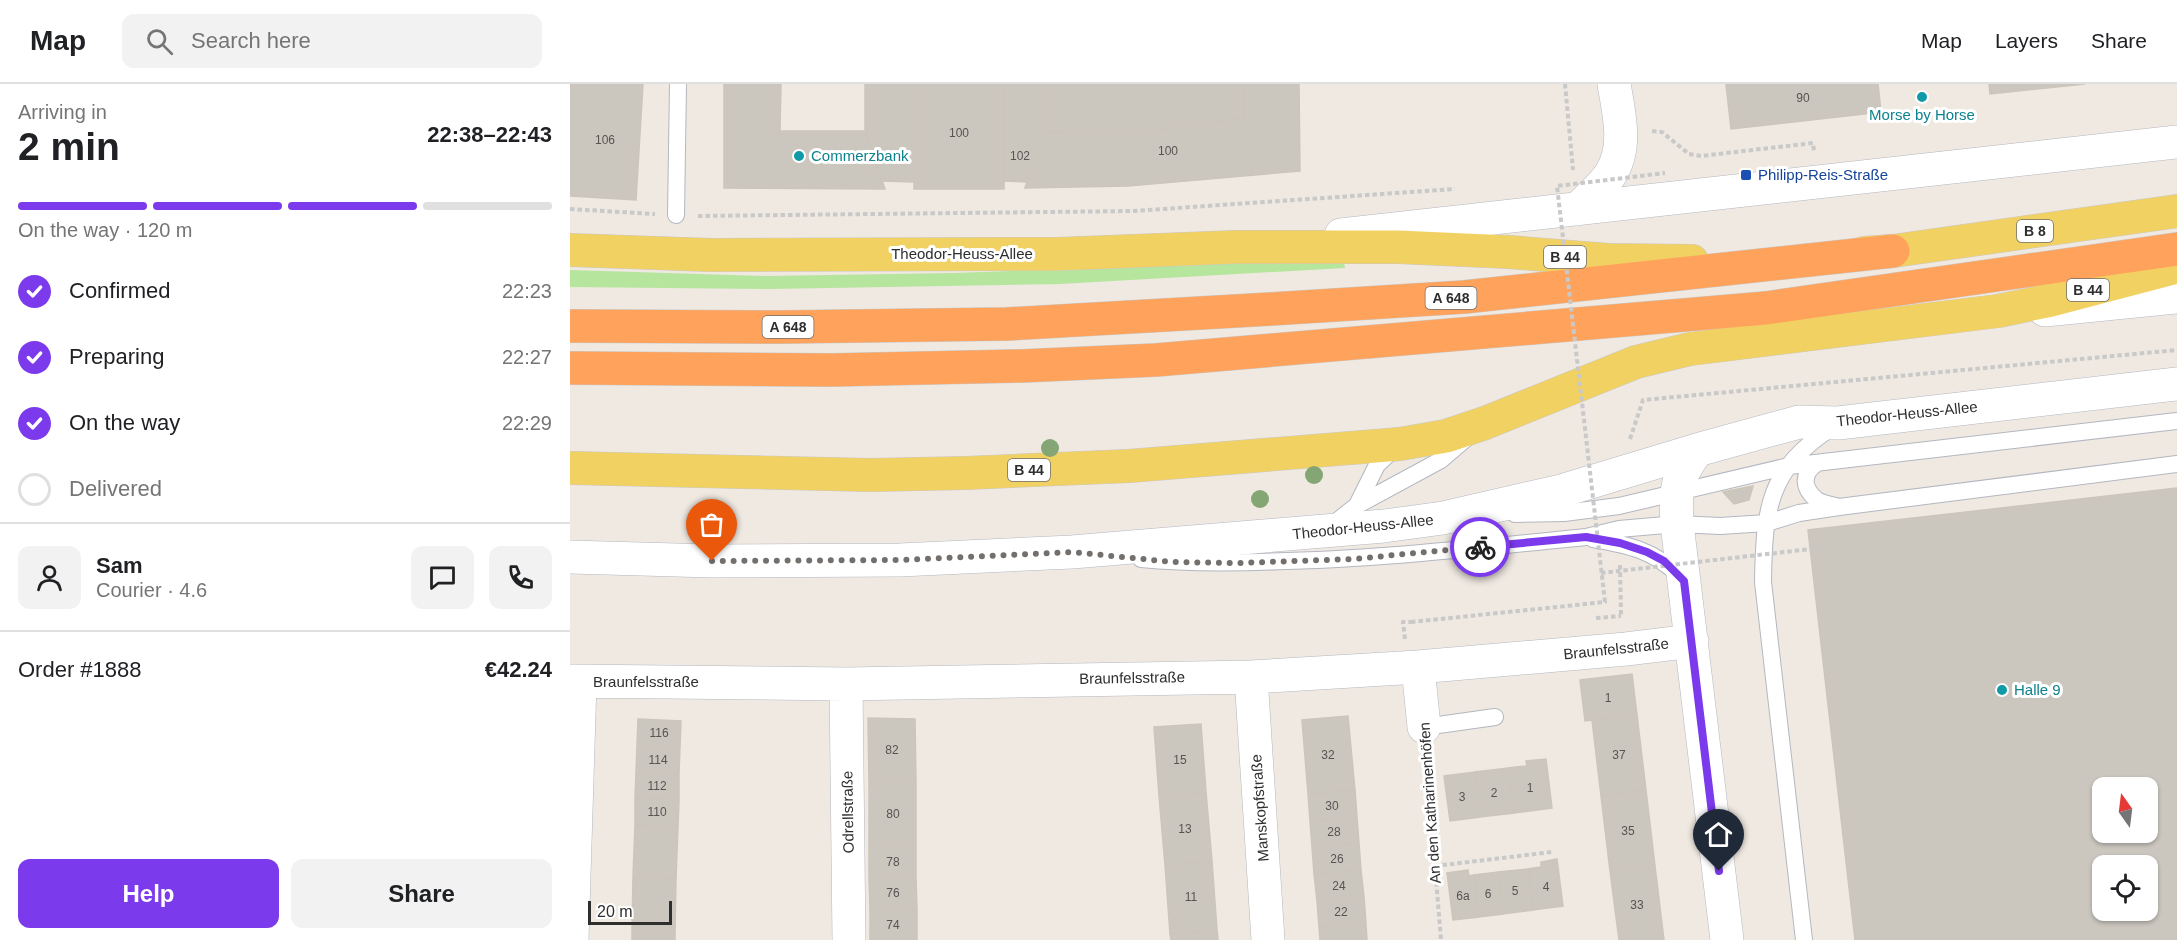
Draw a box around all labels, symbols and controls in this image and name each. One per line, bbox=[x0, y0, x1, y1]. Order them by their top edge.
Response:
search box bbox=[122, 14, 542, 68]
text: Map bbox=[30, 25, 86, 56]
icon: search bbox=[143, 25, 176, 58]
text: Search here bbox=[191, 28, 311, 53]
text: Map bbox=[1921, 29, 1962, 52]
text: Layers bbox=[1995, 29, 2058, 52]
text: Share bbox=[2091, 29, 2147, 52]
marker: Morse by Horse bbox=[1915, 90, 1929, 104]
house number: 90 bbox=[1796, 91, 1810, 105]
text: Arriving in bbox=[18, 101, 107, 123]
place label: Morse by Horse bbox=[1869, 106, 1975, 123]
text: 22:38–22:43 bbox=[427, 122, 552, 147]
text: 2 min bbox=[18, 125, 120, 168]
house number: 100 bbox=[949, 126, 969, 140]
house number: 106 bbox=[595, 133, 615, 147]
house number: 100 bbox=[1158, 144, 1178, 158]
place label: Commerzbank bbox=[811, 147, 909, 164]
marker: Commerzbank bbox=[792, 149, 806, 163]
house number: 102 bbox=[1010, 149, 1030, 163]
place label: Philipp-Reis-Straße bbox=[1758, 166, 1888, 183]
marker: Philipp-Reis-Straße bbox=[1739, 168, 1753, 182]
text: On the way · 120 m bbox=[18, 219, 193, 241]
road number: B 8 bbox=[2017, 220, 2053, 242]
street label: Theodor-Heuss-Allee bbox=[891, 245, 1033, 262]
road number: B 44 bbox=[1544, 246, 1586, 268]
icon: check bbox=[18, 275, 51, 308]
text: Confirmed bbox=[69, 278, 170, 303]
road number: B 44 bbox=[2067, 279, 2109, 301]
text: 22:23 bbox=[502, 280, 552, 302]
road number: A 648 bbox=[1426, 287, 1476, 309]
road number: A 648 bbox=[762, 316, 814, 338]
icon: check bbox=[18, 341, 51, 374]
text: Preparing bbox=[69, 344, 164, 369]
text: 22:27 bbox=[502, 346, 552, 368]
street label: Theodor-Heuss-Allee bbox=[1836, 398, 1978, 429]
icon: check bbox=[18, 407, 51, 440]
text: On the way bbox=[69, 410, 180, 435]
text: 22:29 bbox=[502, 412, 552, 434]
road number: B 44 bbox=[1008, 459, 1050, 481]
text: Delivered bbox=[69, 476, 162, 501]
pin bbox=[686, 499, 737, 561]
icon: bag bbox=[695, 508, 728, 541]
street label: Theodor-Heuss-Allee bbox=[1292, 511, 1434, 542]
courier bbox=[1450, 517, 1510, 577]
icon: bike bbox=[1464, 531, 1497, 564]
button: person bbox=[18, 546, 81, 609]
button: chat bbox=[411, 546, 474, 609]
button: phone bbox=[489, 546, 552, 609]
text: Sam bbox=[96, 553, 142, 578]
text: Courier · 4.6 bbox=[96, 579, 207, 601]
street label: Braunfelsstraße bbox=[1562, 635, 1669, 662]
text: Order #1888 bbox=[18, 657, 142, 682]
text: €42.24 bbox=[485, 657, 552, 682]
street label: Braunfelsstraße bbox=[1079, 668, 1185, 687]
street label: Braunfelsstraße bbox=[593, 673, 699, 690]
place label: Halle 9 bbox=[2014, 681, 2061, 698]
marker: Halle 9 bbox=[1995, 683, 2009, 697]
house number: 1 bbox=[1605, 691, 1612, 705]
street label: An den Katharinenhöfen bbox=[1415, 722, 1444, 884]
house number: 116 bbox=[649, 726, 669, 740]
house number: 82 bbox=[885, 743, 899, 757]
house number: 32 bbox=[1321, 748, 1335, 762]
house number: 37 bbox=[1612, 748, 1626, 762]
house number: 114 bbox=[648, 753, 668, 767]
house number: 15 bbox=[1173, 753, 1187, 767]
street label: Manskopfstraße bbox=[1247, 754, 1272, 862]
street label: Odrellstraße bbox=[838, 771, 857, 853]
north arrow bbox=[2092, 777, 2158, 843]
map controls bbox=[2092, 777, 2158, 921]
house number: 112 bbox=[647, 779, 667, 793]
house number: 1 bbox=[1527, 781, 1534, 795]
house number: 2 bbox=[1491, 786, 1498, 800]
house number: 3 bbox=[1459, 790, 1466, 804]
house number: 30 bbox=[1325, 799, 1339, 813]
house number: 110 bbox=[647, 805, 667, 819]
house number: 80 bbox=[886, 807, 900, 821]
pin bbox=[1693, 809, 1744, 871]
icon: home bbox=[1702, 818, 1735, 851]
house number: 13 bbox=[1178, 822, 1192, 836]
house number: 35 bbox=[1621, 824, 1635, 838]
house number: 28 bbox=[1327, 825, 1341, 839]
house number: 26 bbox=[1330, 852, 1344, 866]
house number: 78 bbox=[886, 855, 900, 869]
button: locate bbox=[2092, 855, 2158, 921]
button: Help bbox=[18, 859, 279, 928]
button: Share bbox=[291, 859, 552, 928]
house number: 24 bbox=[1332, 879, 1346, 893]
house number: 4 bbox=[1543, 880, 1550, 894]
house number: 5 bbox=[1512, 884, 1519, 898]
house number: 76 bbox=[886, 886, 900, 900]
house number: 6 bbox=[1485, 887, 1492, 901]
house number: 6a bbox=[1456, 889, 1470, 903]
house number: 11 bbox=[1185, 890, 1198, 904]
scale bar bbox=[588, 898, 672, 926]
house number: 33 bbox=[1630, 898, 1644, 912]
text: 20 m bbox=[597, 903, 633, 920]
house number: 22 bbox=[1334, 905, 1348, 919]
house number: 74 bbox=[886, 918, 900, 932]

